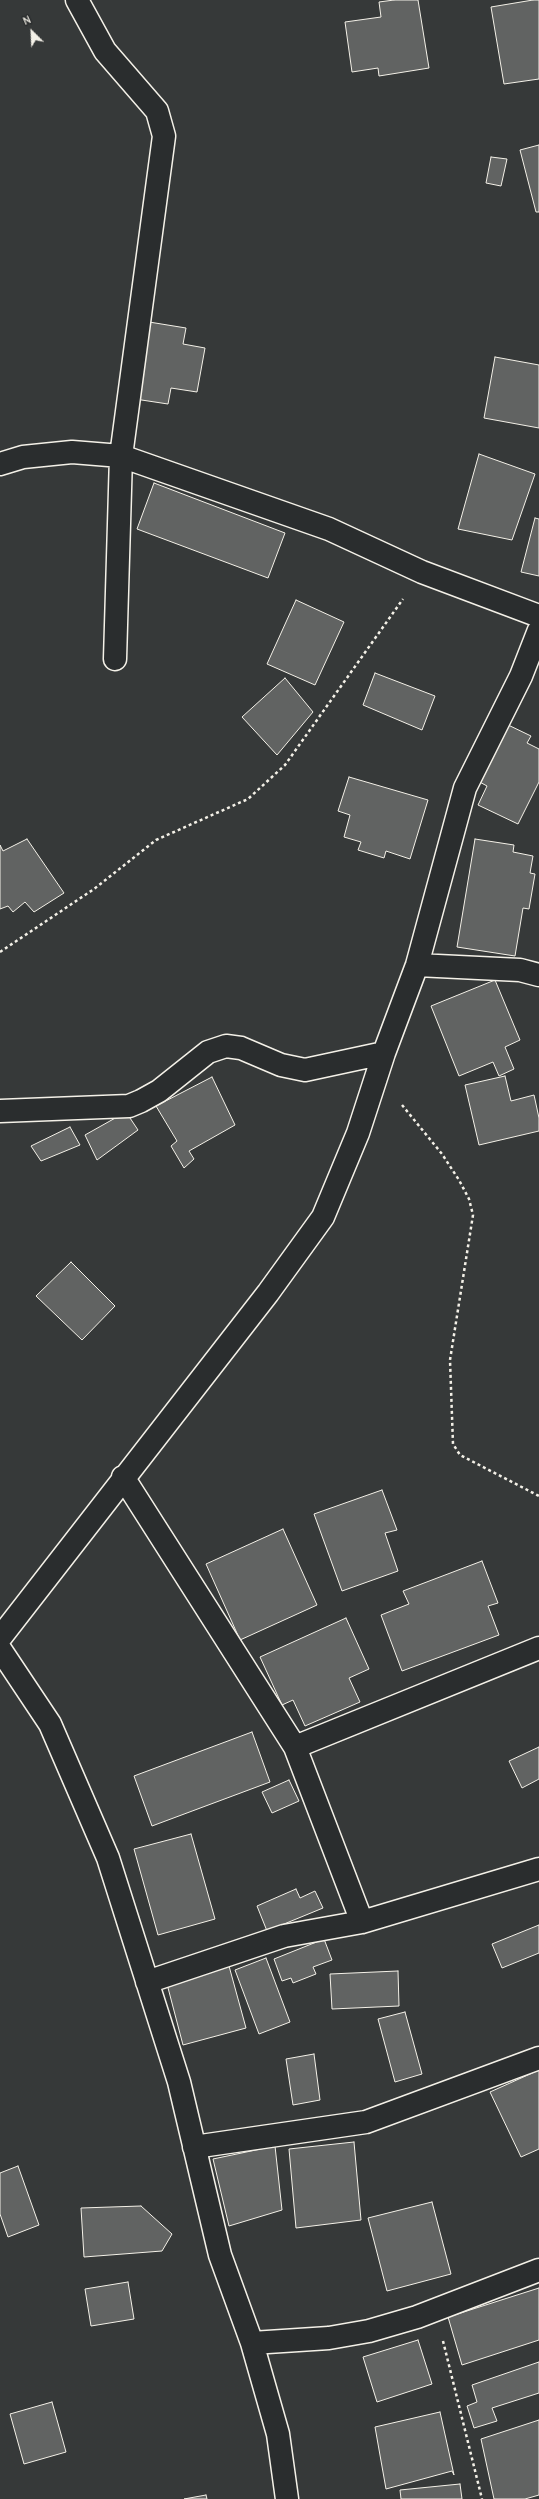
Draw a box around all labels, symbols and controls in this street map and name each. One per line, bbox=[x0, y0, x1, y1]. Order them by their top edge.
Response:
north arrow bbox=[12, 12, 52, 52]
text: N bbox=[21, 13, 33, 28]

